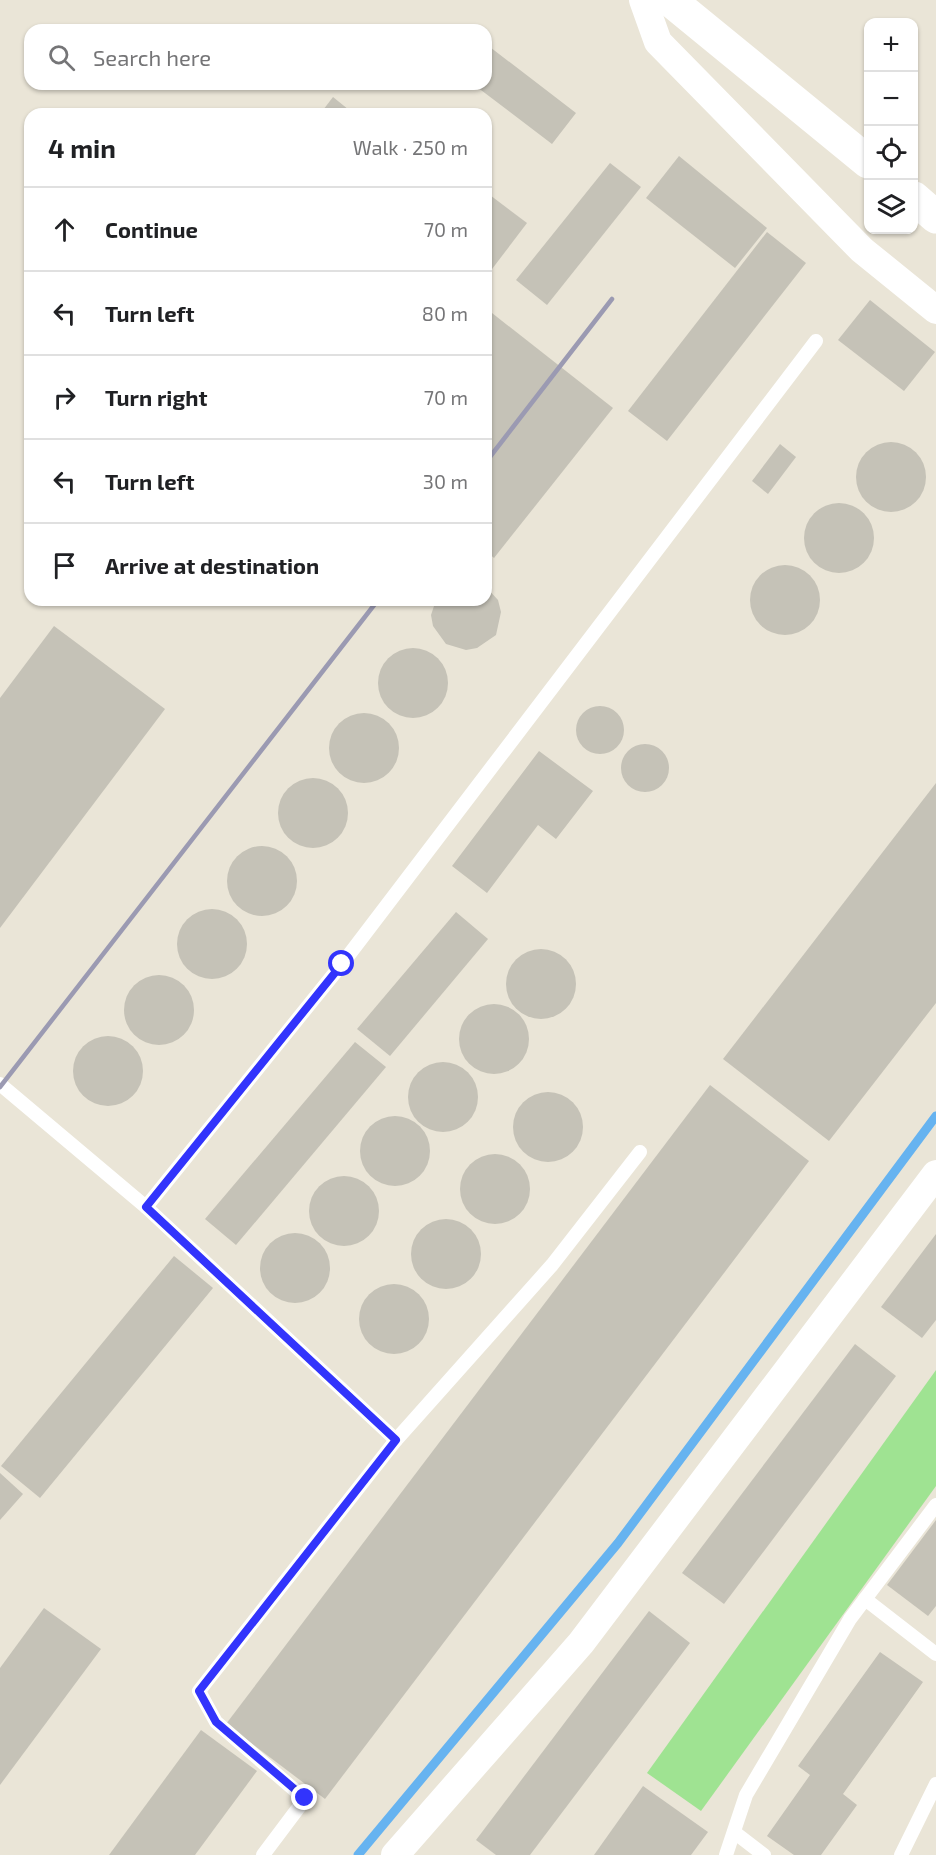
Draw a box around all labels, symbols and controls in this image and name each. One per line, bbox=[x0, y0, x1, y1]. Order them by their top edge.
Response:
map controls bbox=[864, 18, 918, 234]
button: + bbox=[864, 18, 918, 72]
search box bbox=[24, 24, 492, 90]
icon: search bbox=[45, 41, 78, 74]
text: Search here bbox=[93, 44, 211, 70]
button: − bbox=[864, 72, 918, 126]
button: locate bbox=[864, 126, 918, 180]
text: 4 min bbox=[48, 132, 116, 163]
text: Walk · 250 m bbox=[353, 135, 468, 159]
button: layers bbox=[864, 180, 918, 234]
icon: ahead bbox=[48, 213, 81, 246]
text: Continue bbox=[105, 216, 198, 242]
text: 70 m bbox=[424, 217, 468, 241]
icon: left bbox=[48, 297, 81, 330]
text: Turn left bbox=[105, 300, 194, 326]
text: 80 m bbox=[422, 301, 468, 325]
icon: right bbox=[48, 381, 81, 414]
text: Turn right bbox=[105, 384, 207, 410]
text: 70 m bbox=[424, 385, 468, 409]
icon: left bbox=[48, 465, 81, 498]
text: Turn left bbox=[105, 468, 194, 494]
text: 30 m bbox=[423, 469, 468, 493]
icon: arrive bbox=[48, 549, 81, 582]
text: Arrive at destination bbox=[105, 552, 319, 578]
route start bbox=[328, 950, 354, 976]
route end bbox=[291, 1784, 317, 1810]

